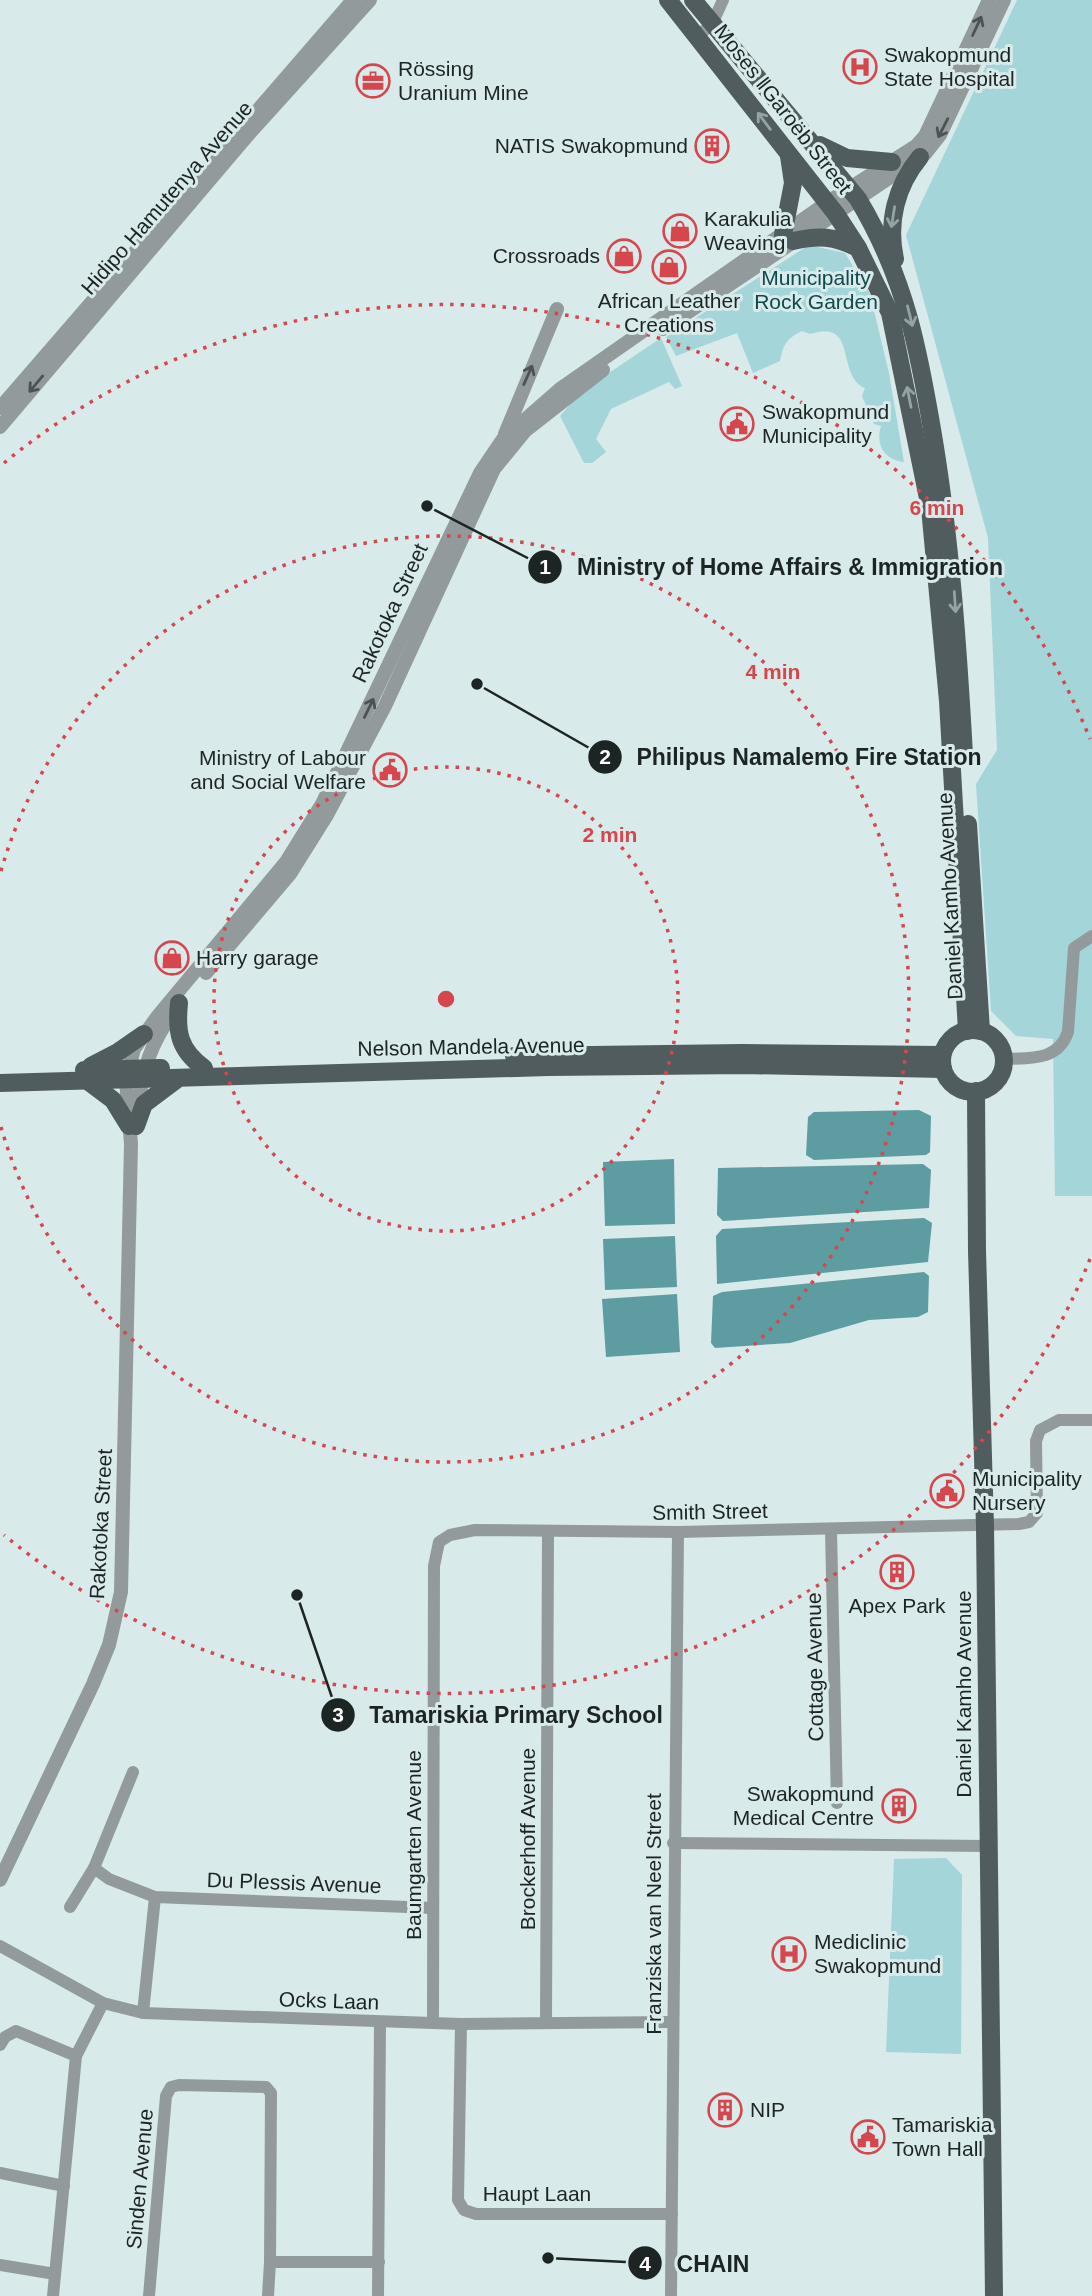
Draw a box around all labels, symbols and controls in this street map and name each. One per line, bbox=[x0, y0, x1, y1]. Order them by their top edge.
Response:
one-way arrow bbox=[971, 16, 984, 37]
street label: Moses ǁGaroëb Street bbox=[710, 20, 857, 198]
place label: Swakopmund State Hospital bbox=[884, 43, 1015, 90]
hospital icon: Swakopmund State Hospital bbox=[841, 48, 879, 86]
place label: Rössing Uranium Mine bbox=[398, 57, 529, 104]
office icon: Rössing Uranium Mine bbox=[354, 62, 392, 100]
street label: Hidipo Hamutenya Avenue bbox=[76, 96, 257, 299]
one-way arrow bbox=[756, 113, 771, 131]
one-way arrow bbox=[935, 117, 949, 138]
building icon: NATIS Swakopmund bbox=[693, 127, 731, 165]
place label: NATIS Swakopmund bbox=[495, 134, 688, 157]
one-way arrow bbox=[886, 205, 899, 228]
place label: Karakulia Weaving bbox=[704, 207, 792, 254]
shop icon: Karakulia Weaving bbox=[661, 212, 699, 250]
shop icon: Crossroads bbox=[605, 237, 643, 275]
place label: Crossroads bbox=[493, 244, 600, 267]
shop icon: African Leather Creations bbox=[650, 248, 688, 286]
park label: Municipality Rock Garden bbox=[754, 266, 878, 313]
place label: African Leather Creations bbox=[598, 289, 740, 336]
one-way arrow bbox=[904, 304, 917, 327]
one-way arrow bbox=[522, 365, 535, 386]
one-way arrow bbox=[28, 375, 44, 393]
one-way arrow bbox=[902, 386, 915, 409]
place label: Swakopmund Municipality bbox=[762, 400, 889, 447]
public building icon: Swakopmund Municipality bbox=[718, 405, 756, 443]
text: 6 min bbox=[910, 496, 964, 519]
street label: Rakotoka Street bbox=[347, 540, 432, 686]
callout: Ministry of Home Affairs & Immigration bbox=[527, 545, 1017, 589]
text: Ministry of Home Affairs & Immigration bbox=[577, 554, 1003, 580]
text: 1 bbox=[539, 555, 551, 578]
one-way arrow bbox=[949, 590, 962, 613]
text: 4 min bbox=[746, 660, 800, 683]
one-way arrow bbox=[362, 698, 376, 719]
callout: Philipus Namalemo Fire Station bbox=[588, 735, 996, 779]
text: Philipus Namalemo Fire Station bbox=[636, 744, 982, 770]
text: 2 bbox=[599, 745, 611, 768]
place label: Ministry of Labour and Social Welfare bbox=[190, 746, 366, 793]
public building icon: Ministry of Labour and Social Welfare bbox=[371, 751, 409, 789]
street label: Daniel Kamho Avenue bbox=[933, 792, 966, 1000]
text: 2 min bbox=[583, 823, 637, 846]
shop icon: Harry garage bbox=[153, 939, 191, 977]
place label: Harry garage bbox=[196, 946, 319, 969]
centre of rings bbox=[434, 987, 458, 1011]
street label: Nelson Mandela Avenue bbox=[357, 1033, 585, 1060]
street label: Rakotoka Street bbox=[85, 1448, 116, 1600]
place label: Municipality Nursery bbox=[972, 1467, 1082, 1514]
public building icon: Municipality Nursery bbox=[928, 1472, 966, 1510]
street label: Smith Street bbox=[652, 1499, 768, 1524]
building icon: Apex Park bbox=[878, 1553, 916, 1591]
street label: Daniel Kamho Avenue bbox=[952, 1590, 975, 1798]
street label: Cottage Avenue bbox=[802, 1592, 827, 1742]
place label: Apex Park bbox=[849, 1594, 946, 1617]
callout: Tamariskia Primary School bbox=[320, 1693, 677, 1737]
text: Tamariskia Primary School bbox=[369, 1702, 663, 1728]
text: 3 bbox=[332, 1703, 344, 1726]
street label: Brockerhoff Avenue bbox=[516, 1748, 539, 1930]
street label: Baumgarten Avenue bbox=[402, 1750, 425, 1940]
place label: Swakopmund Medical Centre bbox=[733, 1782, 874, 1829]
building icon: Swakopmund Medical Centre bbox=[880, 1787, 918, 1825]
street label: Franziska van Neel Street bbox=[642, 1793, 665, 2035]
street label: Du Plessis Avenue bbox=[206, 1868, 382, 1897]
place label: Mediclinic Swakopmund bbox=[814, 1930, 941, 1977]
hospital icon: Mediclinic Swakopmund bbox=[770, 1935, 808, 1973]
street label: Ocks Laan bbox=[278, 1987, 380, 2014]
building icon: NIP bbox=[706, 2091, 744, 2129]
place label: NIP bbox=[750, 2098, 785, 2121]
street label: Sinden Avenue bbox=[122, 2108, 157, 2250]
place label: Tamariskia Town Hall bbox=[892, 2113, 993, 2160]
public building icon: Tamariskia Town Hall bbox=[849, 2118, 887, 2156]
street label: Haupt Laan bbox=[483, 2182, 591, 2205]
callout: CHAIN bbox=[627, 2241, 763, 2285]
text: CHAIN bbox=[677, 2251, 749, 2277]
text: 4 bbox=[639, 2252, 651, 2275]

